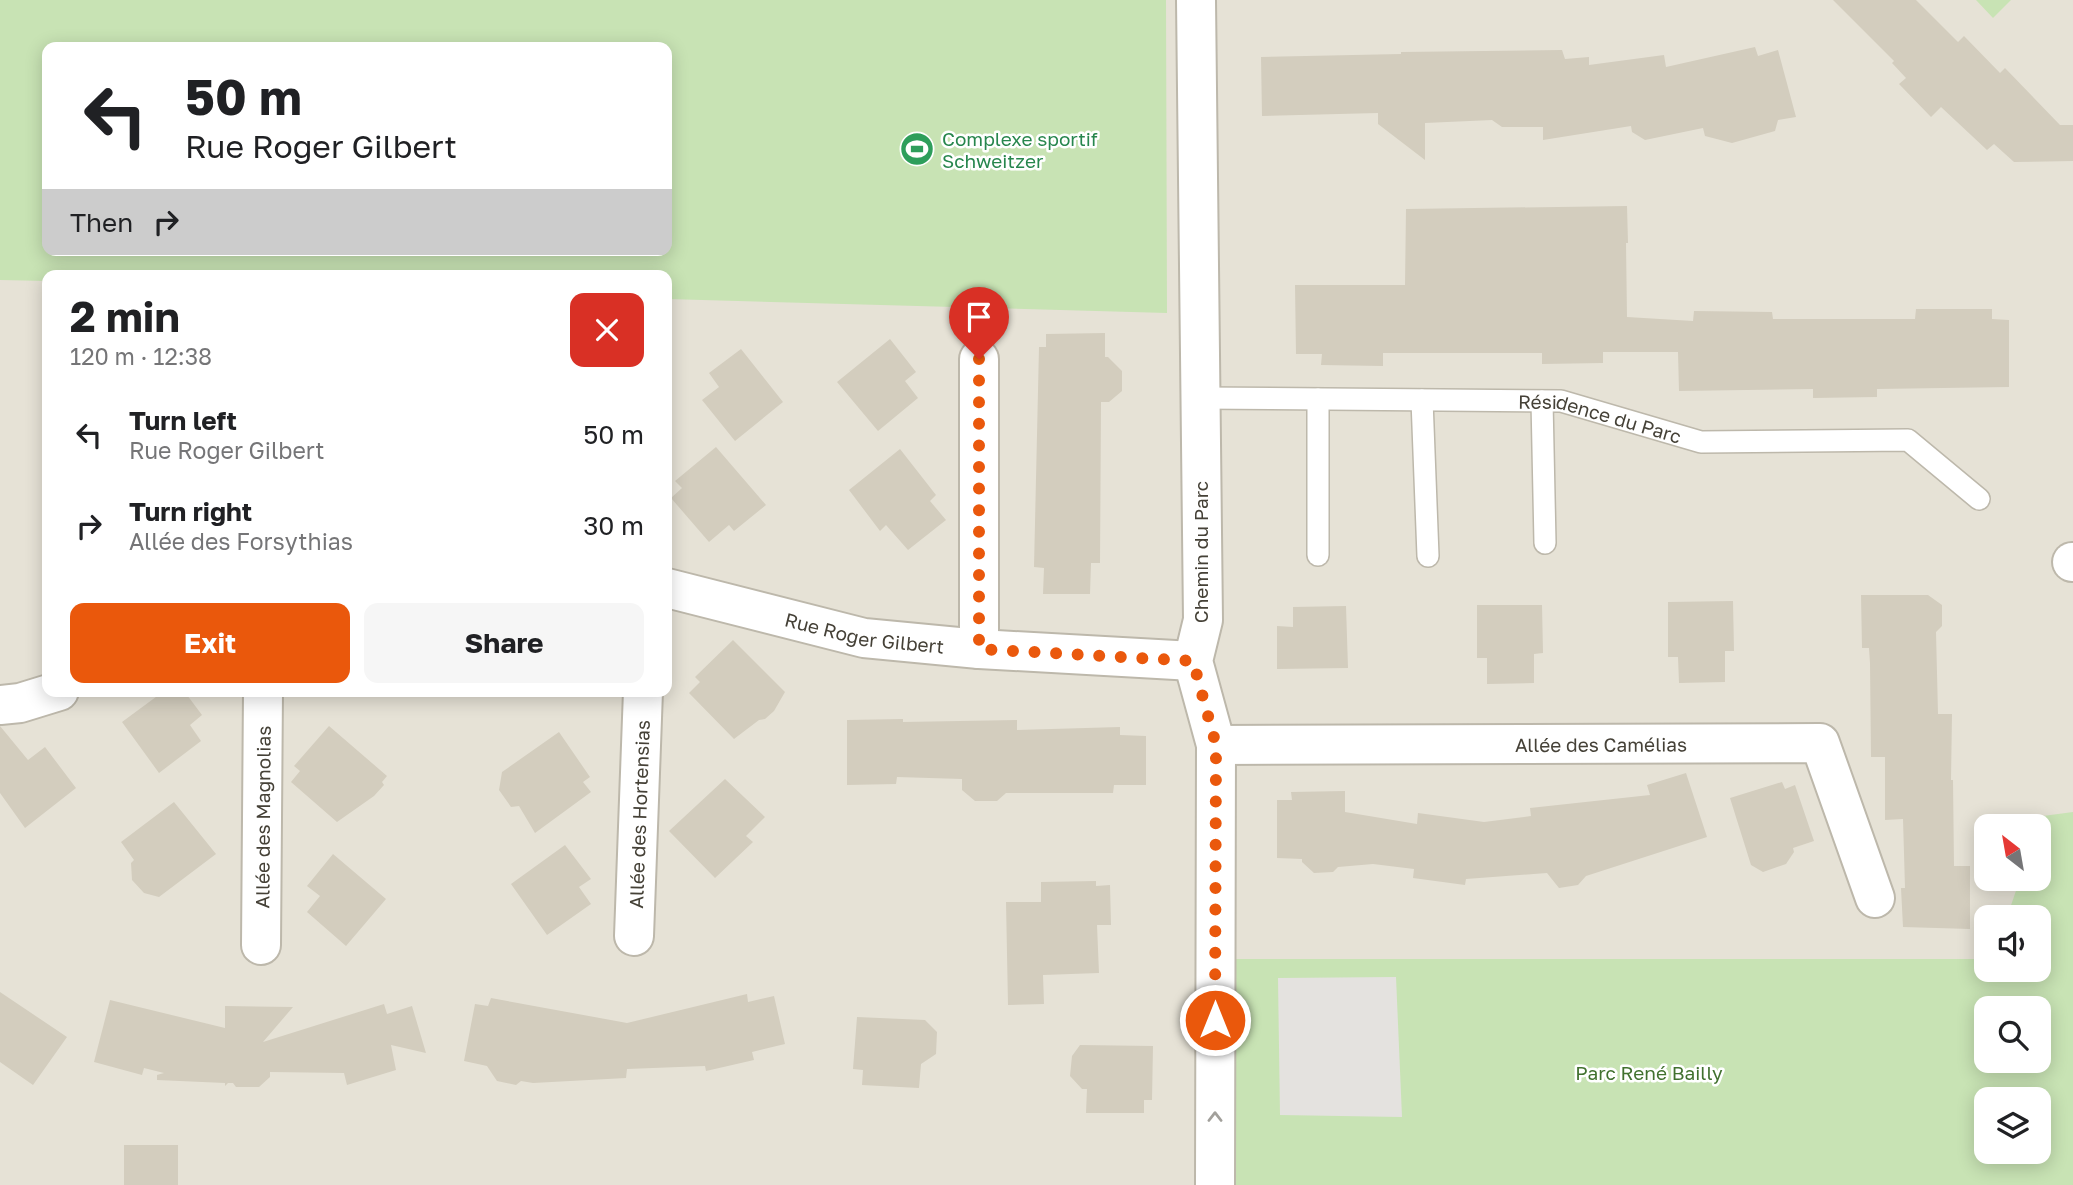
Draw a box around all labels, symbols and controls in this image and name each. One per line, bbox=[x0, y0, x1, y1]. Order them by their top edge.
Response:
text: 50 m bbox=[185, 67, 302, 126]
icon: left bbox=[70, 70, 161, 161]
text: Rue Roger Gilbert bbox=[185, 127, 457, 165]
place label: Complexe sportif Schweitzer bbox=[942, 127, 1098, 172]
sports icon: Complexe sportif Schweitzer bbox=[898, 130, 936, 168]
icon: right bbox=[147, 203, 185, 241]
text: Then bbox=[70, 207, 133, 238]
pin bbox=[949, 287, 1009, 359]
text: 2 min bbox=[70, 291, 180, 341]
button: close bbox=[570, 293, 644, 367]
icon: arrive bbox=[960, 298, 998, 336]
text: 120 m · 12:38 bbox=[70, 342, 212, 370]
street label: Résidence du Parc bbox=[1518, 389, 1684, 447]
text: Turn left bbox=[129, 405, 237, 436]
icon: left bbox=[70, 416, 108, 454]
text: 50 m bbox=[583, 419, 644, 450]
text: Rue Roger Gilbert bbox=[129, 436, 324, 464]
street label: Chemin du Parc bbox=[1189, 481, 1212, 623]
text: Turn right bbox=[129, 496, 252, 527]
icon: right bbox=[70, 507, 108, 545]
text: 30 m bbox=[583, 510, 644, 541]
text: Allée des Forsythias bbox=[129, 527, 353, 555]
button: Exit bbox=[70, 603, 350, 683]
button: Share bbox=[364, 603, 644, 683]
street label: Rue Roger Gilbert bbox=[783, 607, 945, 657]
street label: Allée des Hortensias bbox=[624, 719, 653, 909]
street label: Allée des Magnolias bbox=[250, 726, 274, 908]
street label: Allée des Camélias bbox=[1515, 732, 1687, 756]
north arrow bbox=[1974, 814, 2051, 891]
map controls bbox=[1974, 814, 2051, 1164]
button: sound bbox=[1974, 905, 2051, 982]
position arrow bbox=[1178, 983, 1252, 1057]
button: search bbox=[1974, 996, 2051, 1073]
park label: Parc René Bailly bbox=[1575, 1061, 1723, 1084]
button: layers bbox=[1974, 1087, 2051, 1164]
one-way arrow bbox=[1207, 1111, 1222, 1122]

